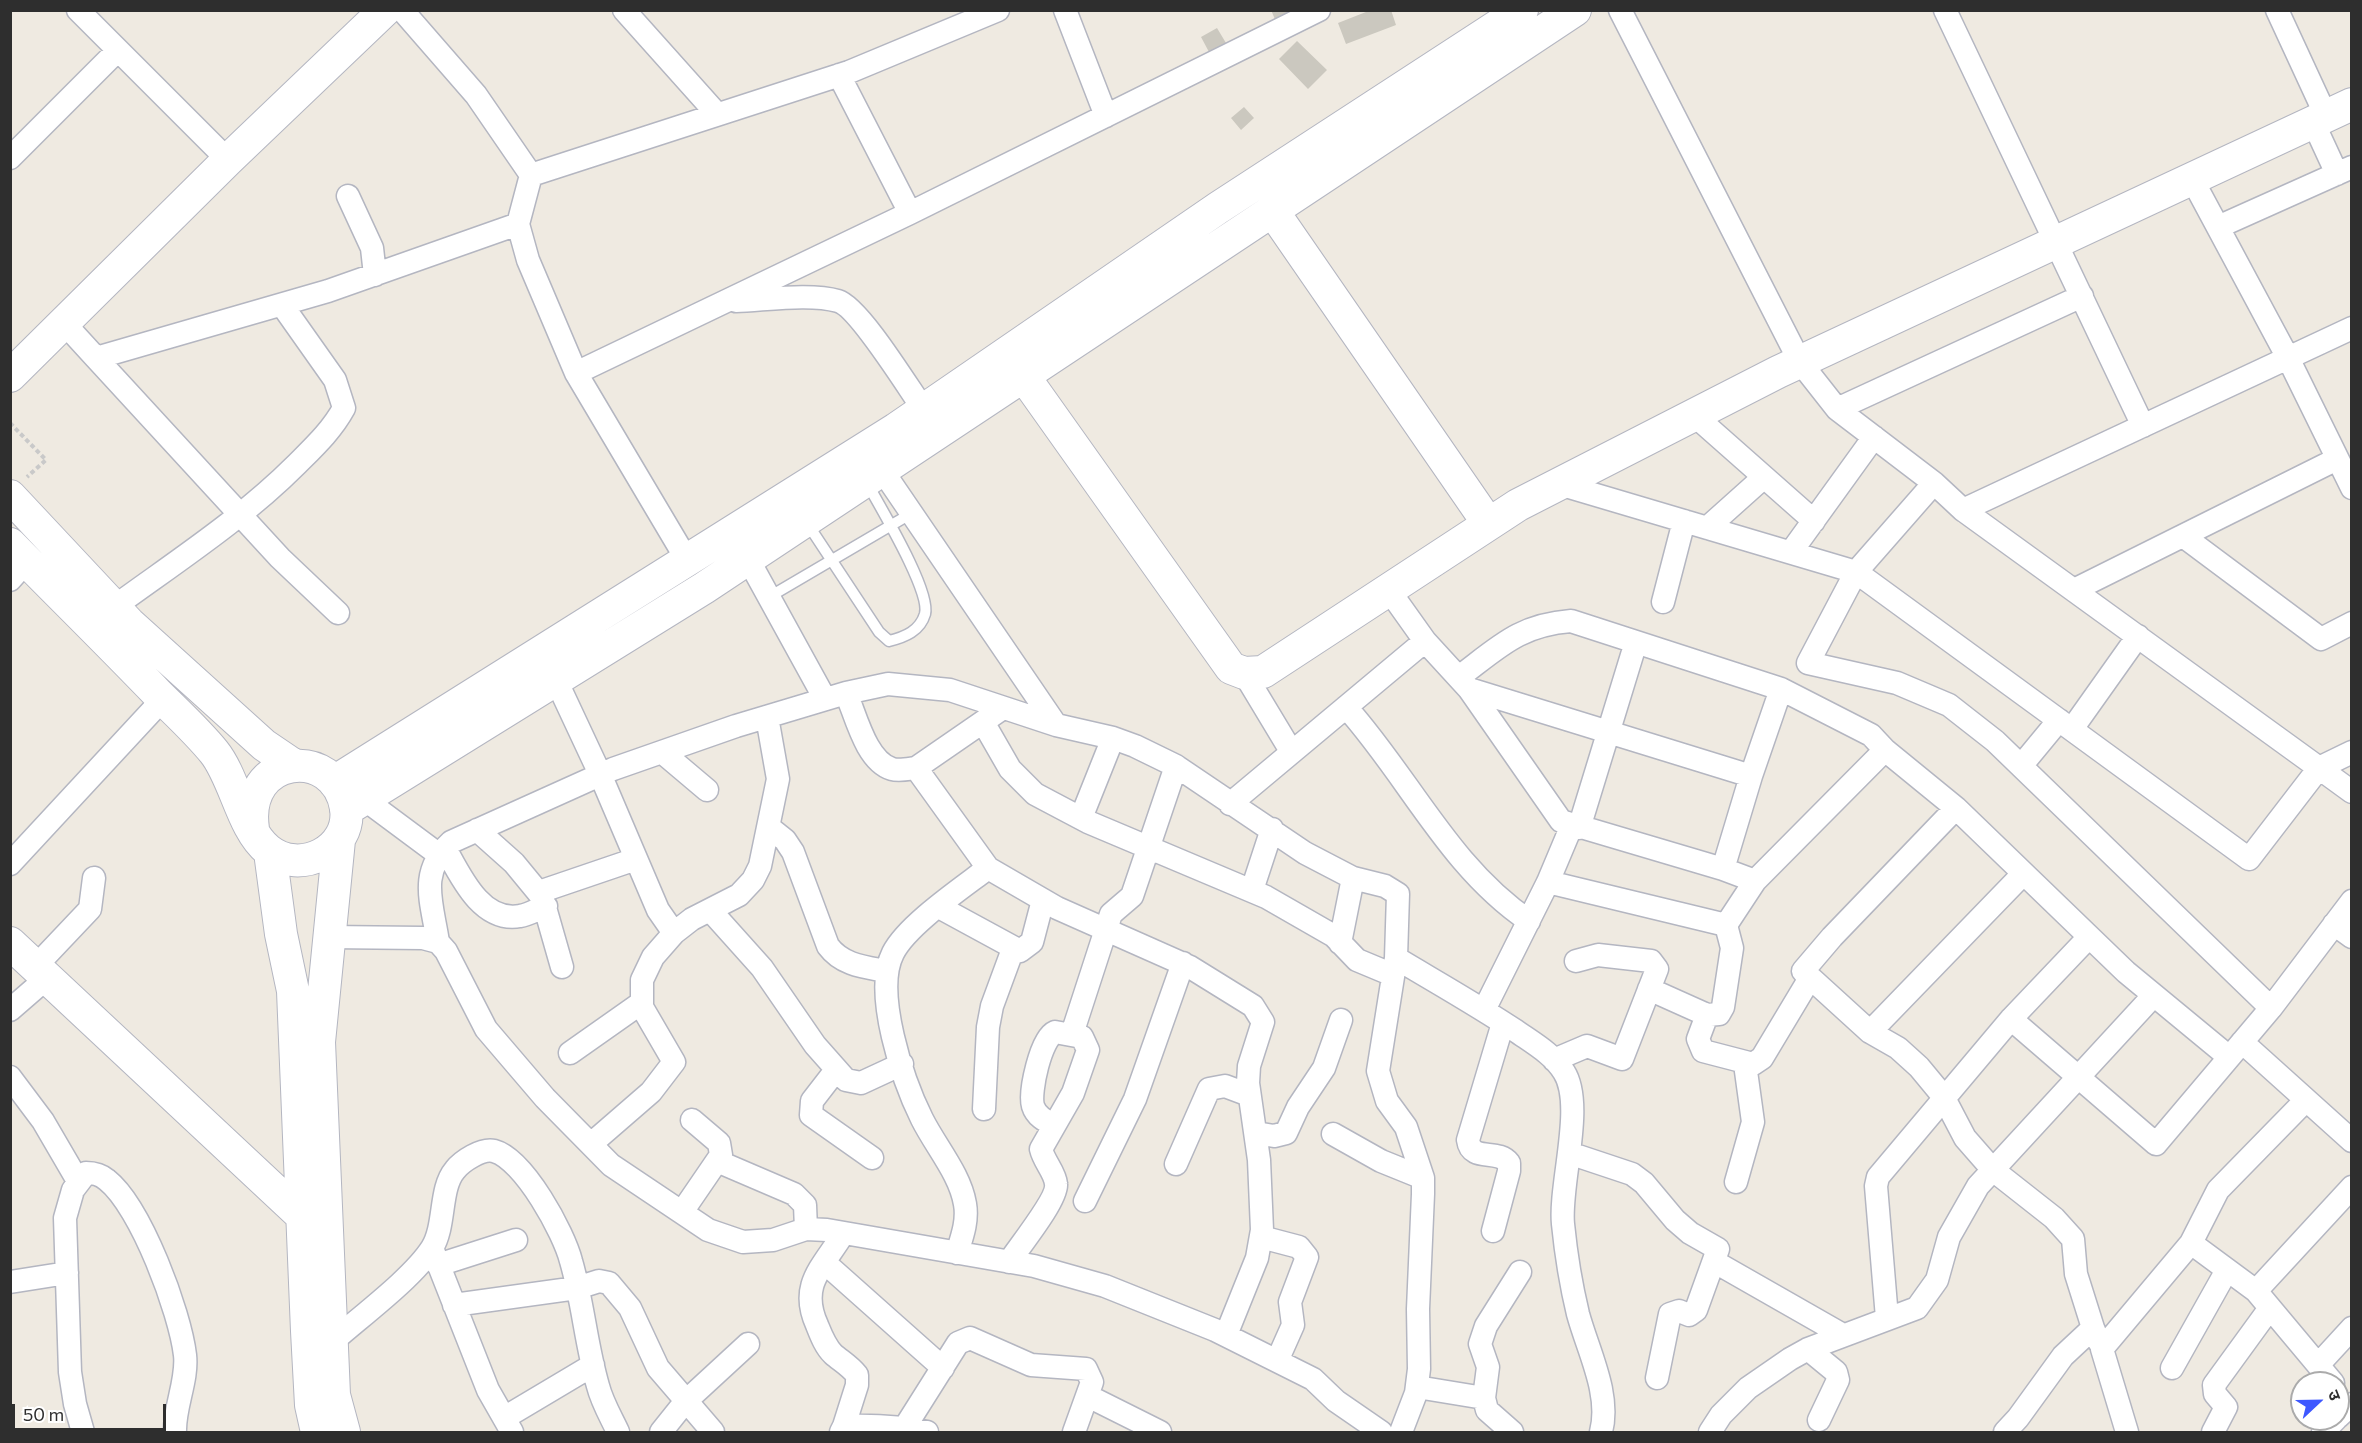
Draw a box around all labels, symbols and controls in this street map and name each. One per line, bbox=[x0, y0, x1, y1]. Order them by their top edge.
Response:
north arrow bbox=[2290, 1371, 2350, 1431]
text: उ bbox=[2325, 1387, 2346, 1403]
scale bar bbox=[15, 1392, 170, 1430]
text: 50 m bbox=[23, 1403, 64, 1425]

